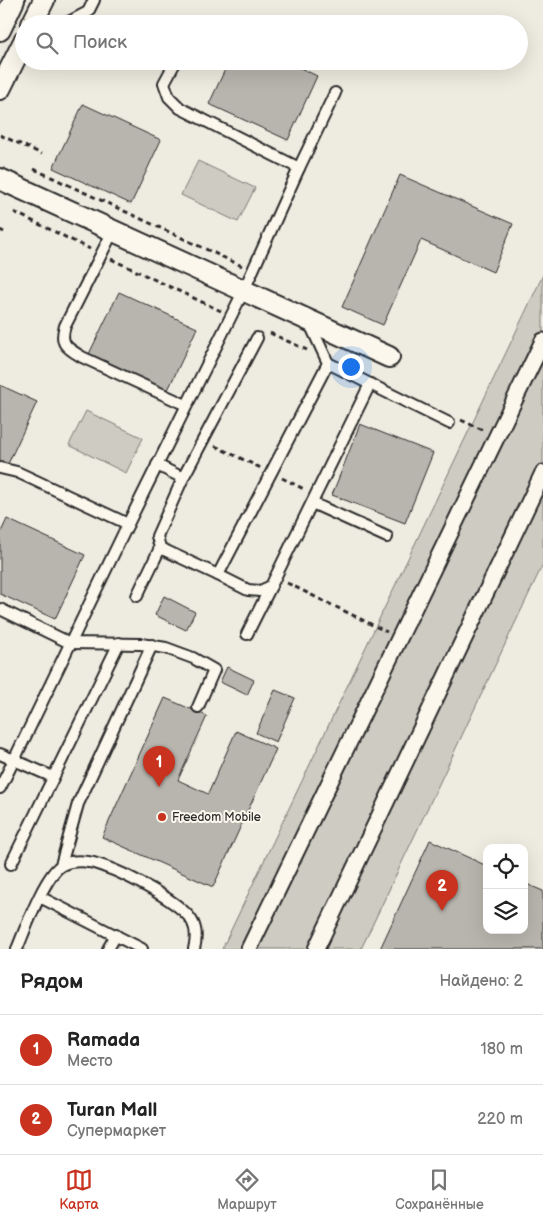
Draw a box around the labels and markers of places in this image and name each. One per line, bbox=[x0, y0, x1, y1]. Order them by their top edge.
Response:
pin: 1 bbox=[143, 746, 175, 787]
place label: Freedom Mobile bbox=[172, 810, 261, 825]
marker: Freedom Mobile bbox=[156, 811, 168, 823]
pin: 2 bbox=[426, 870, 458, 911]

